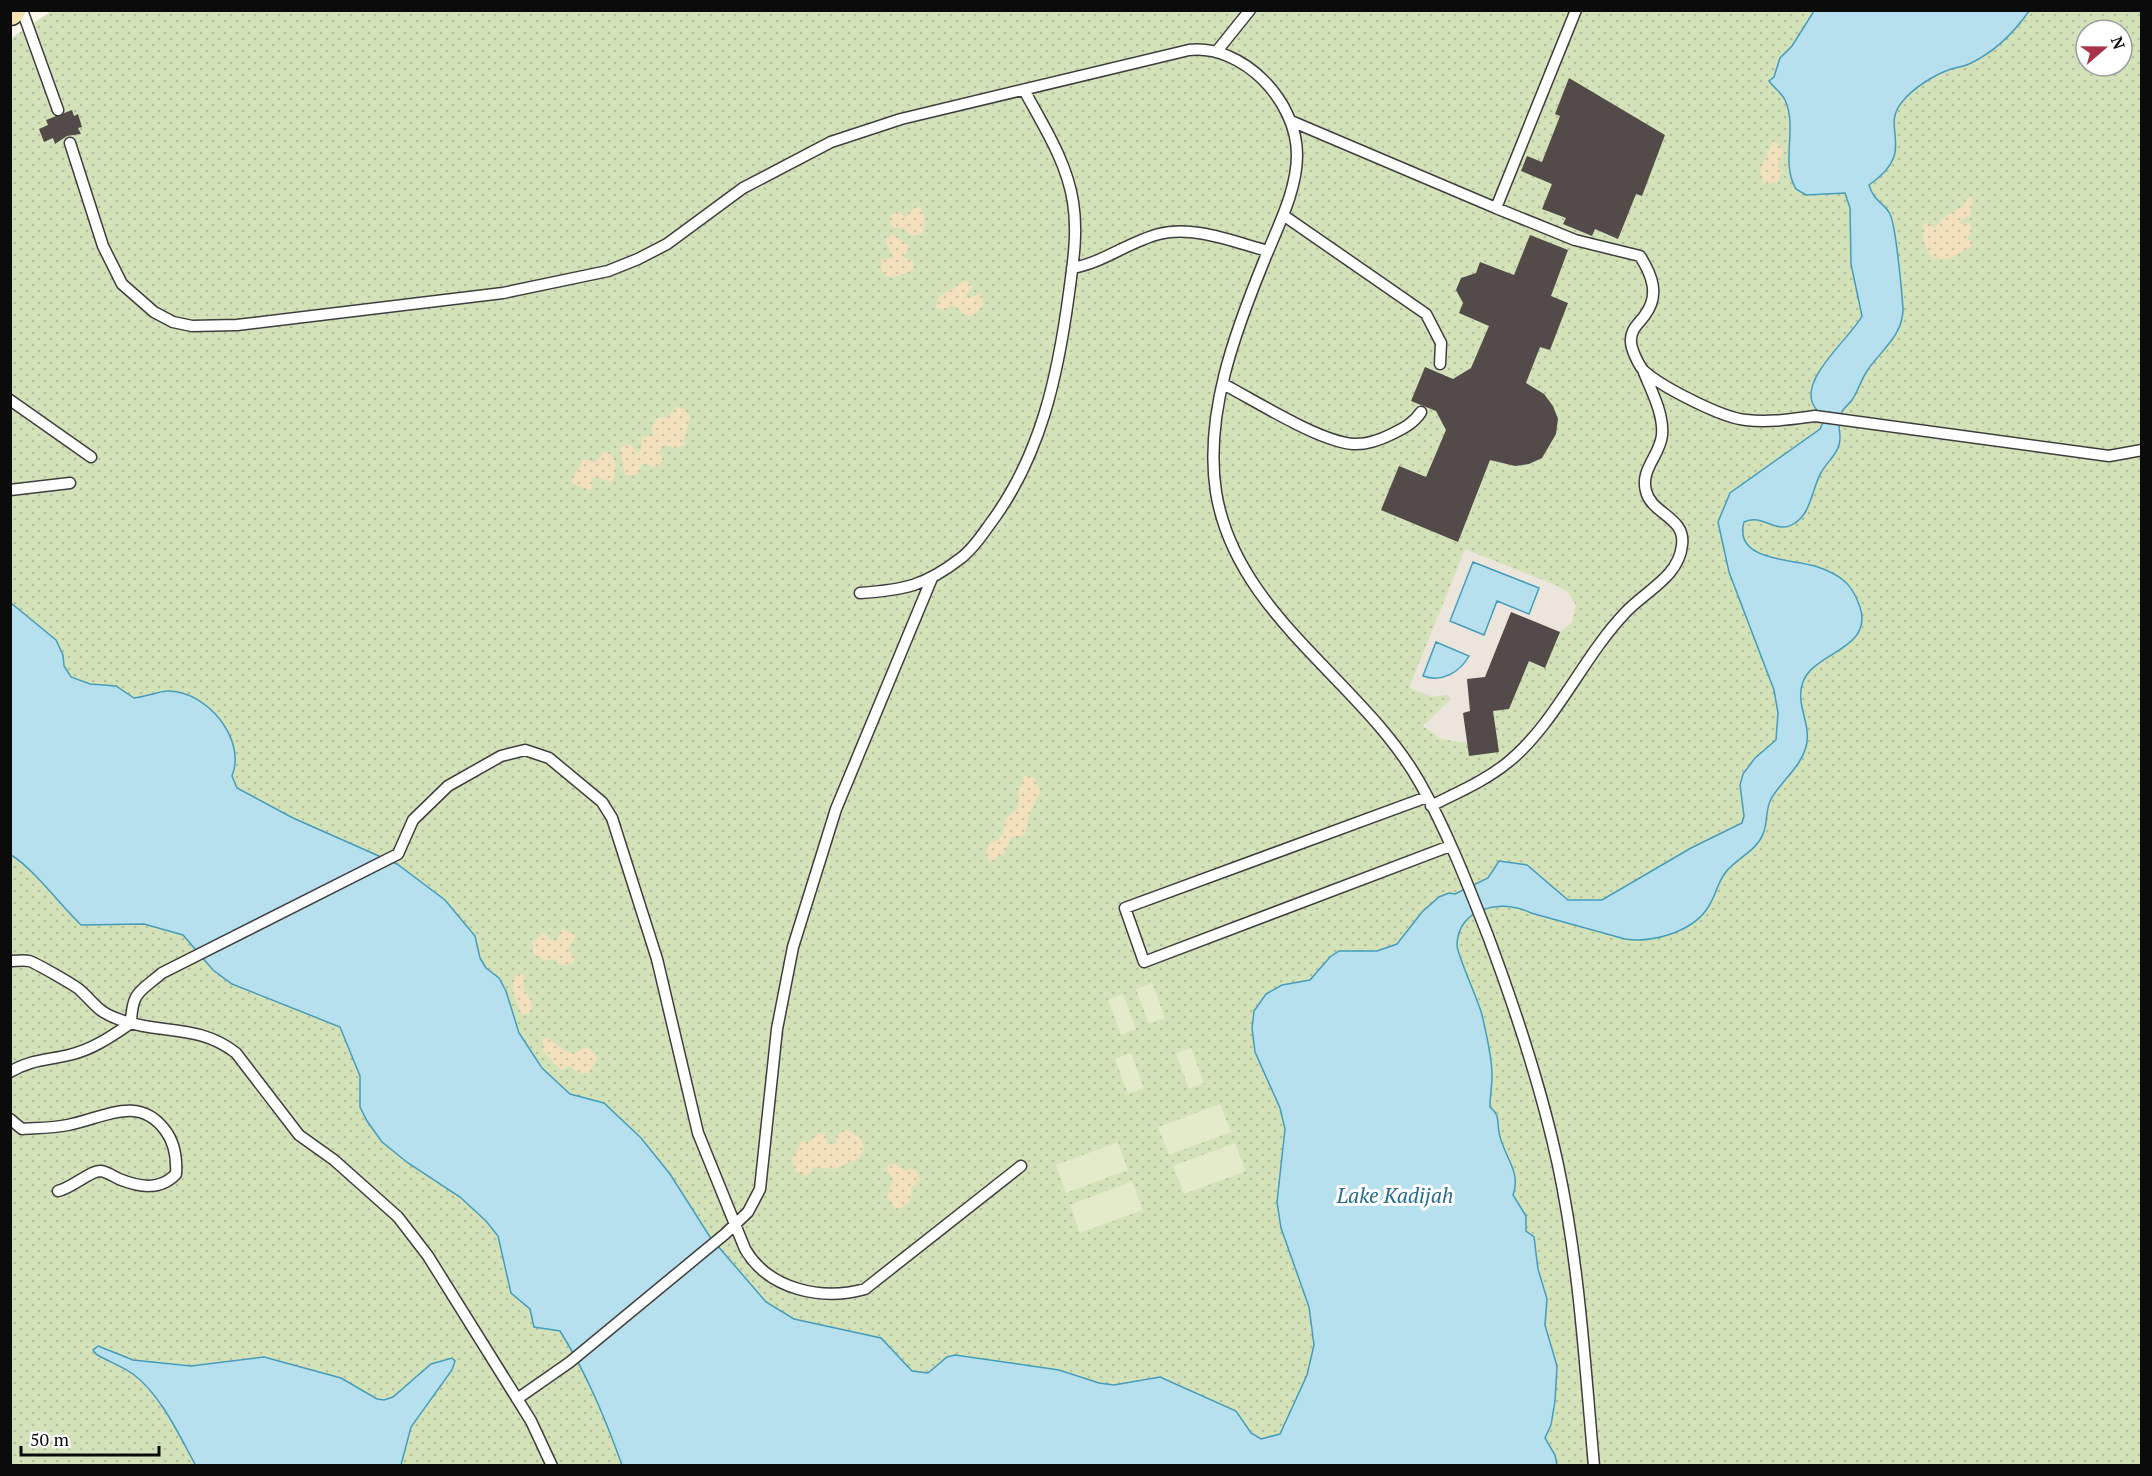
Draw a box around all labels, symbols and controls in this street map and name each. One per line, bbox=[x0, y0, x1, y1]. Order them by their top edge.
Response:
north arrow bbox=[2074, 18, 2134, 78]
text: N bbox=[2106, 33, 2131, 52]
water label: Lake Kadijah bbox=[1336, 1181, 1453, 1209]
scale bar bbox=[21, 1419, 159, 1457]
text: 50 m bbox=[30, 1427, 70, 1451]

